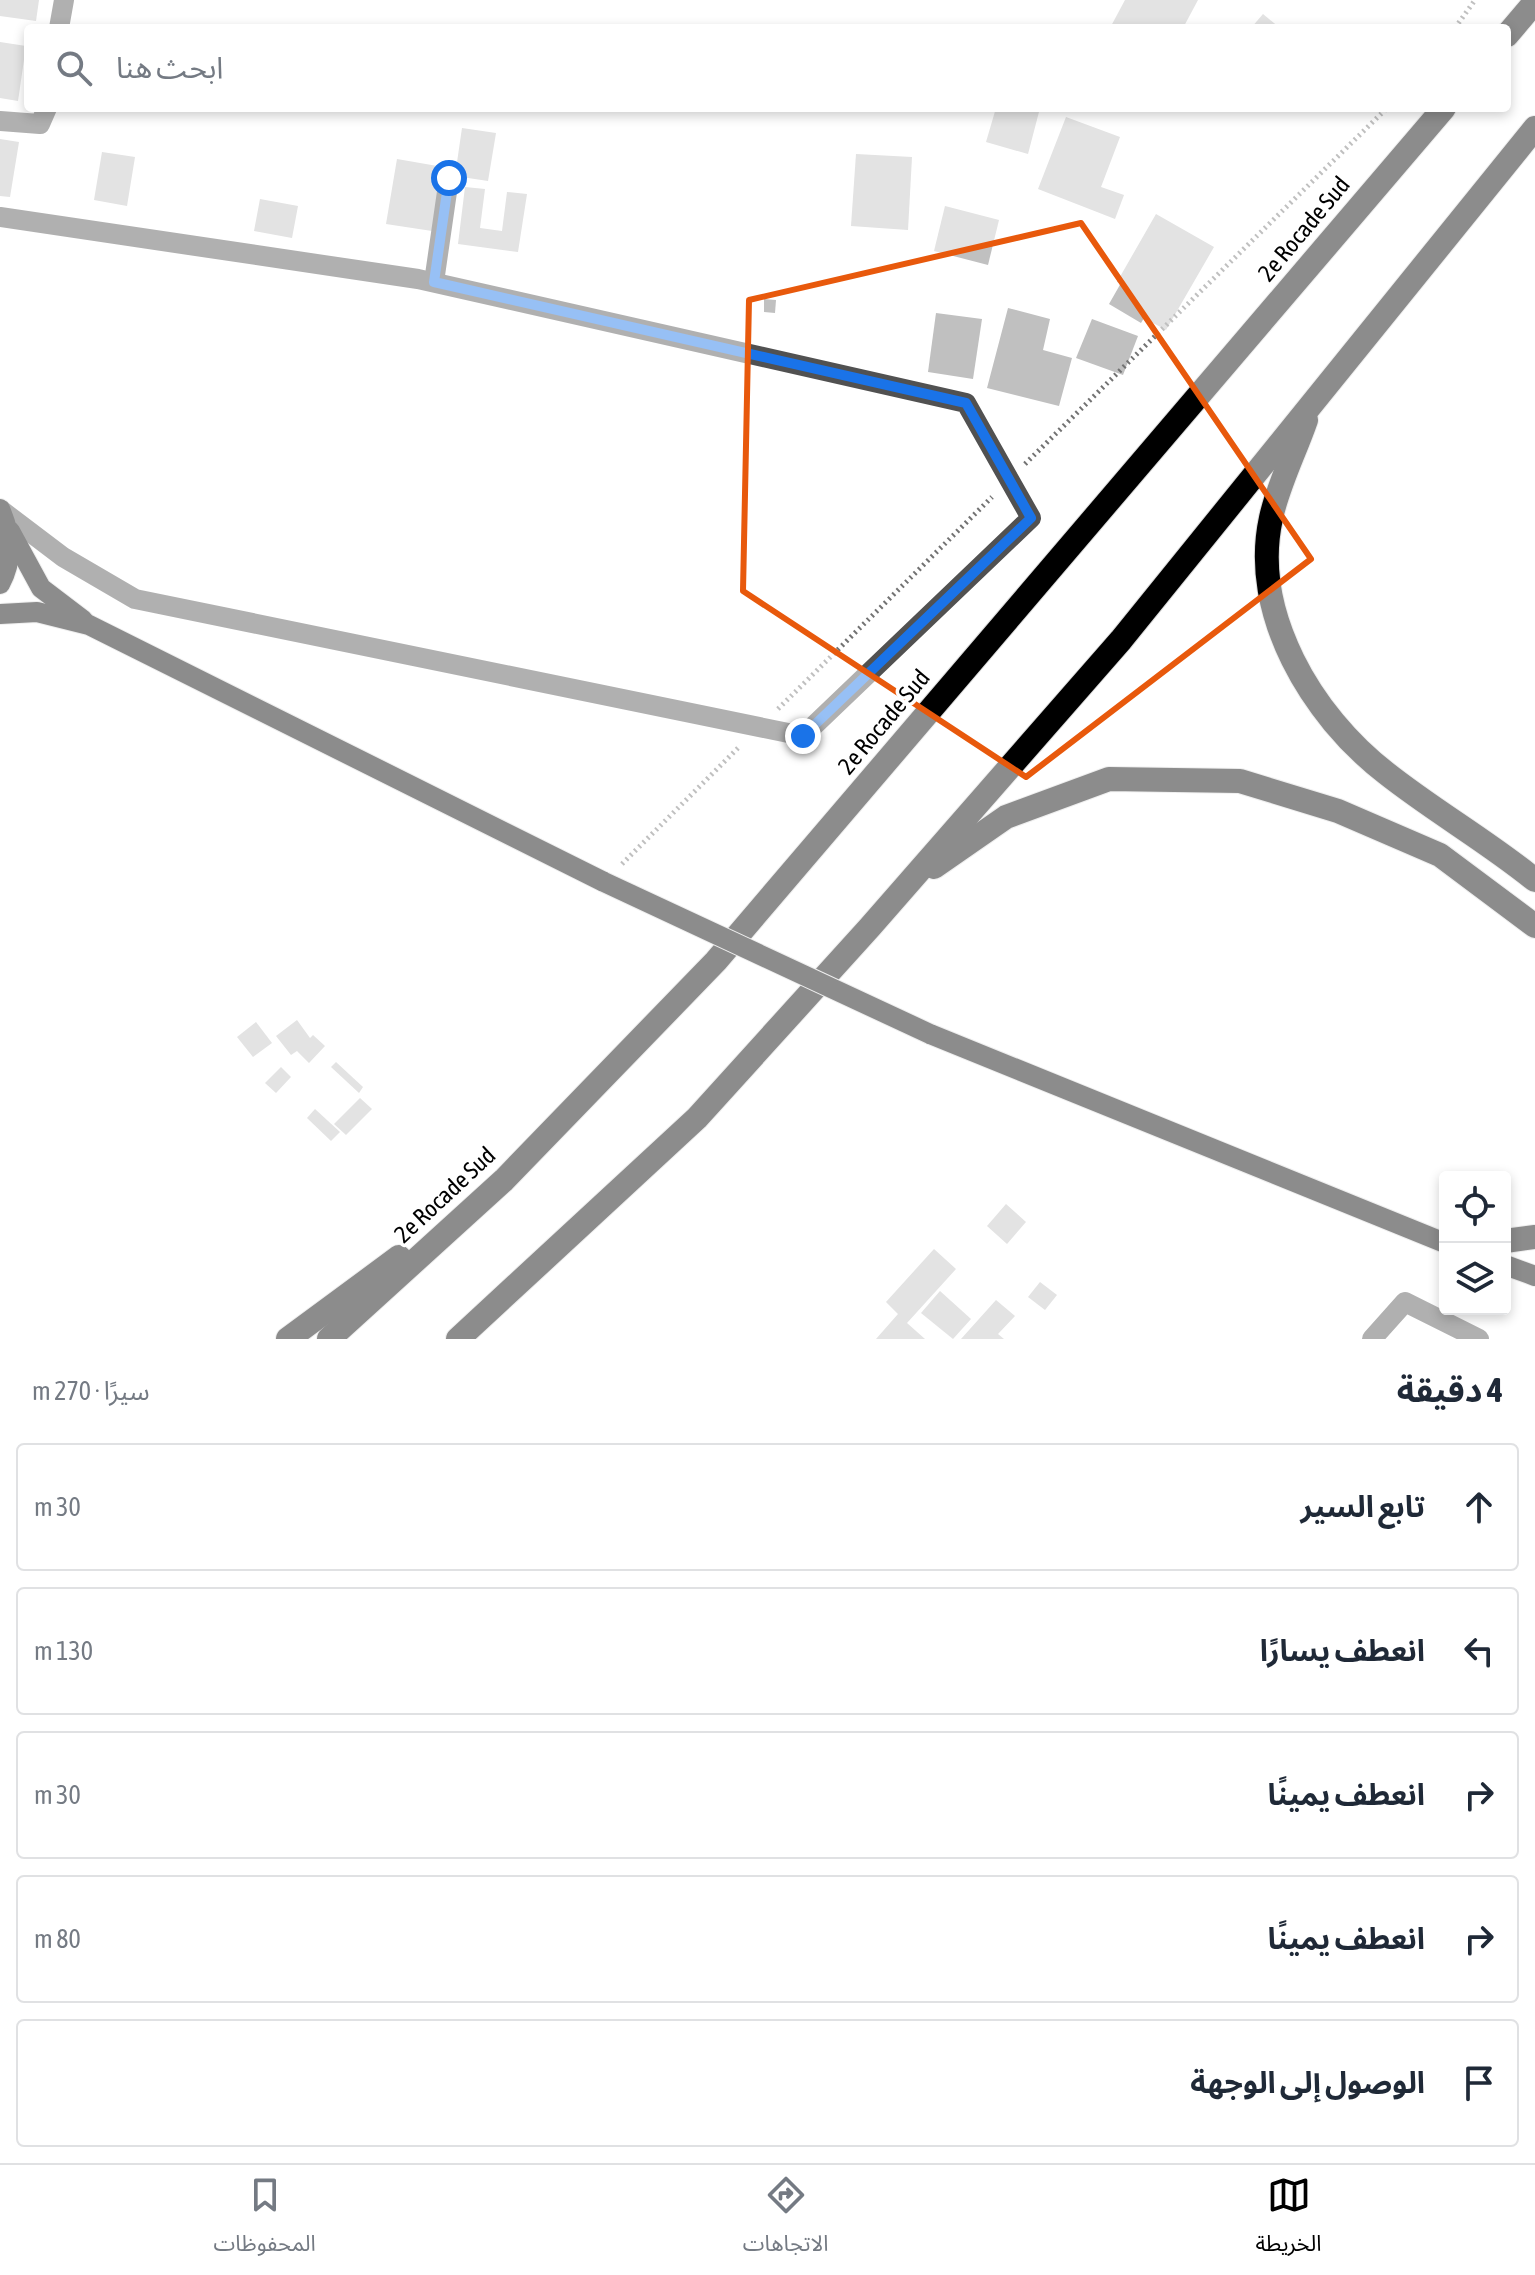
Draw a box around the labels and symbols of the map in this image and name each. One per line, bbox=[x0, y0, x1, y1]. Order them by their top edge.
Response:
route start bbox=[431, 160, 467, 196]
street label: 2e Rocade Sud bbox=[1252, 171, 1355, 286]
street label: 2e Rocade Sud bbox=[832, 664, 935, 779]
route end bbox=[785, 718, 821, 754]
street label: 2e Rocade Sud bbox=[389, 1141, 500, 1248]

